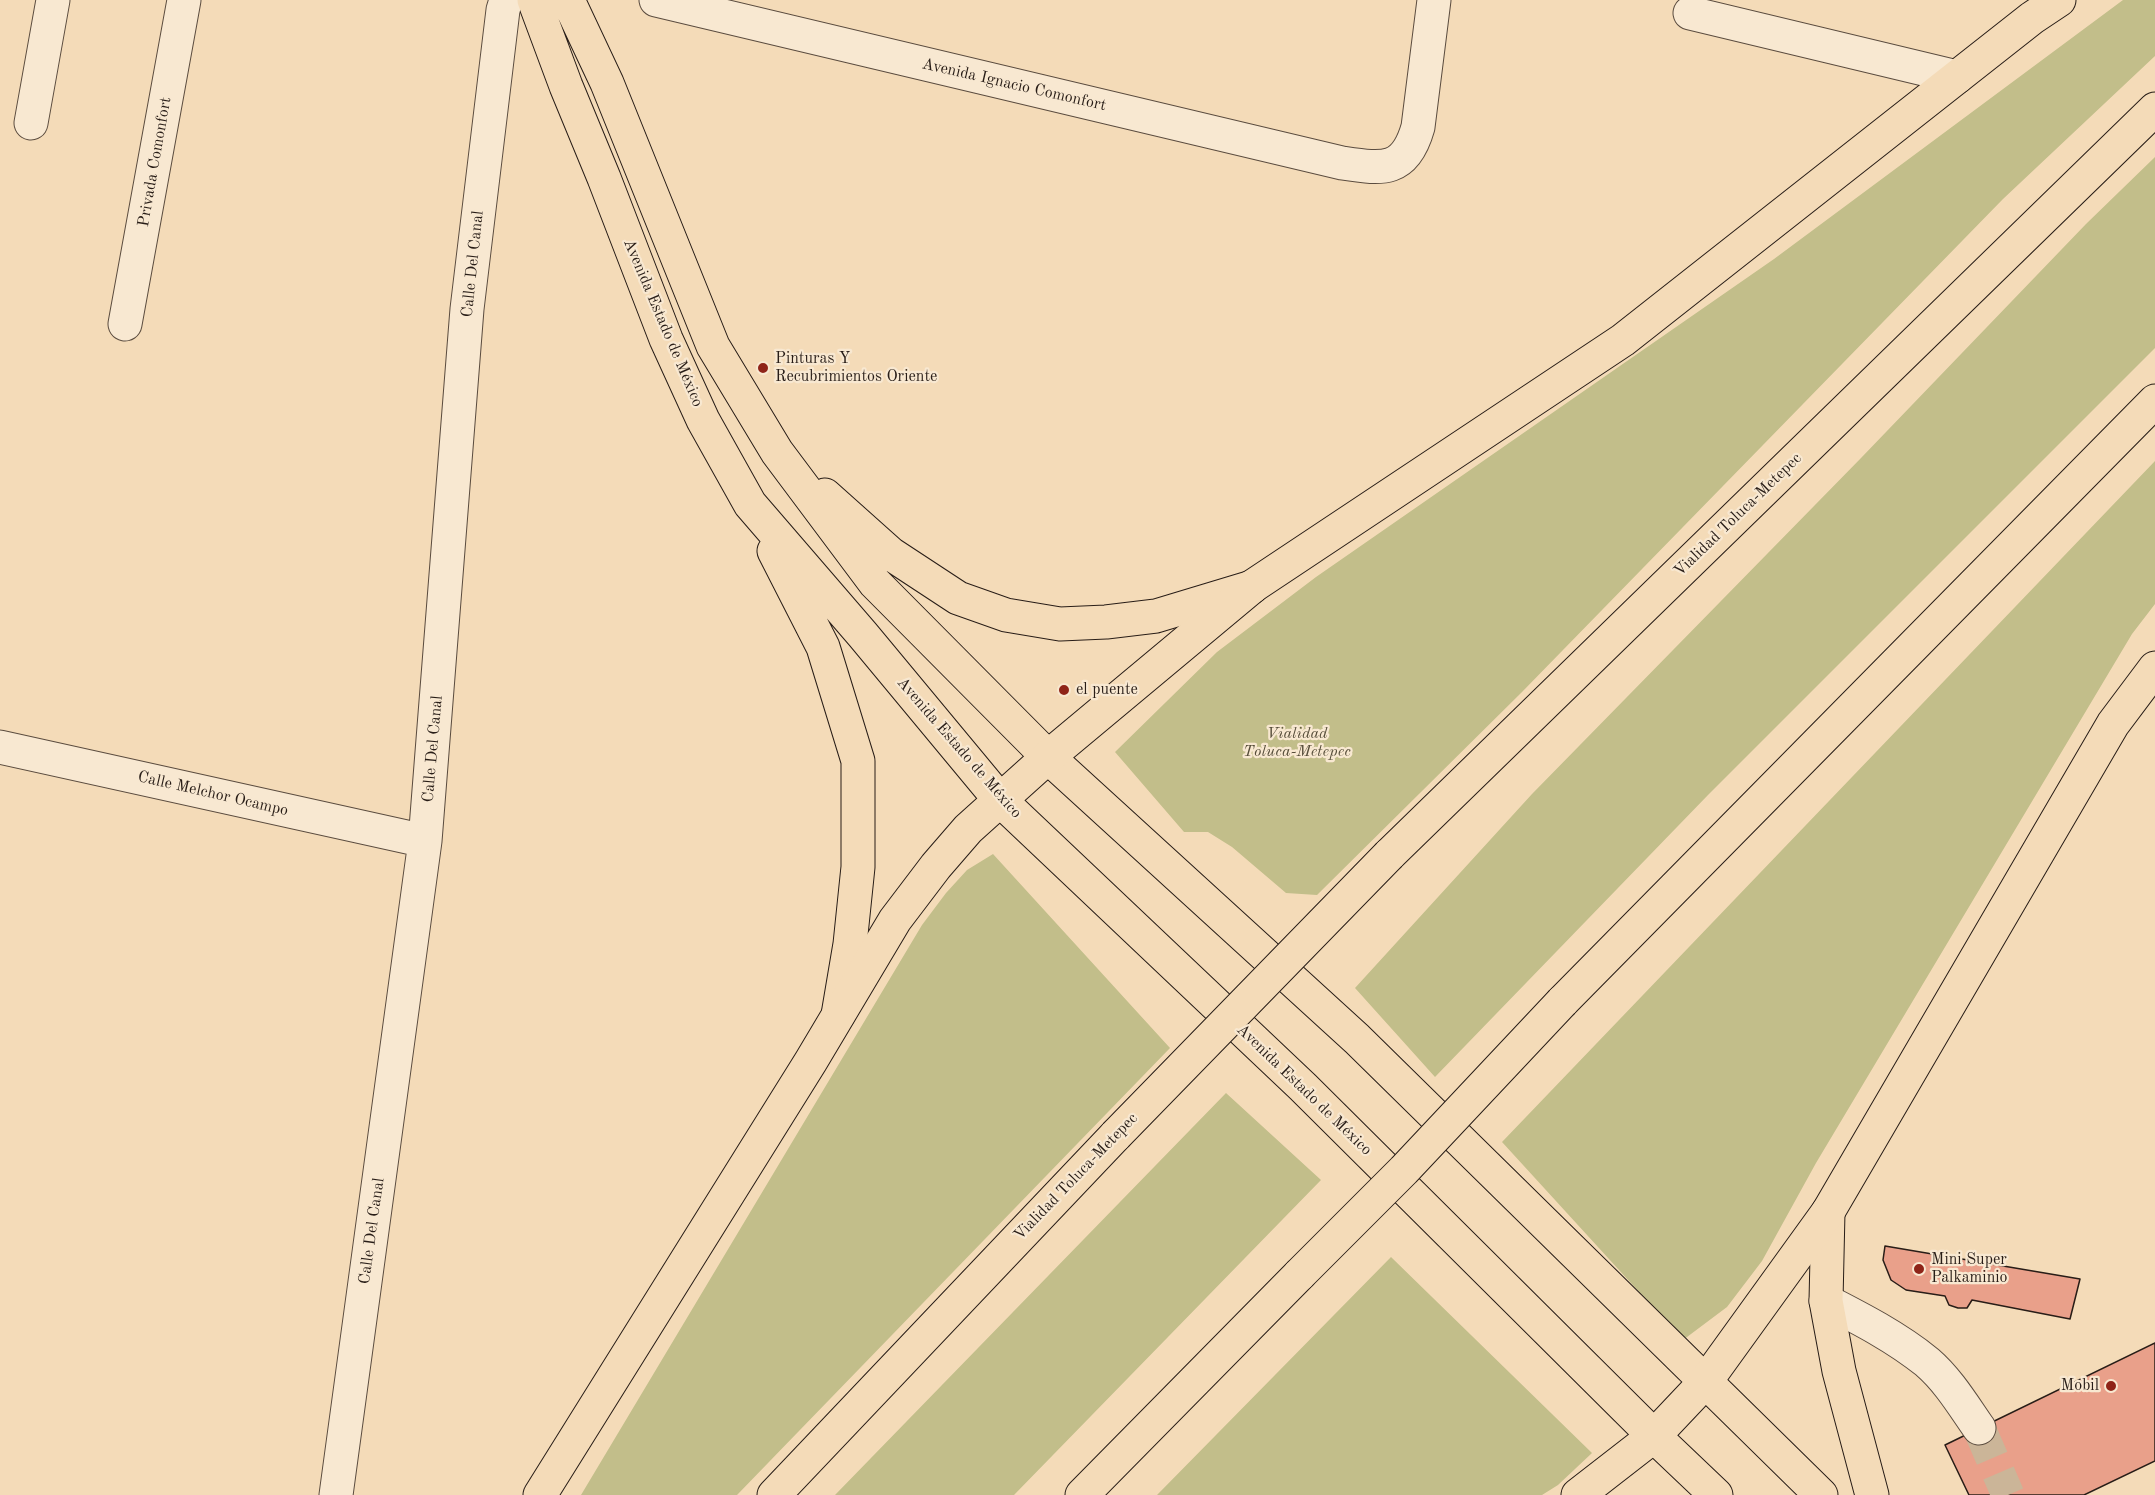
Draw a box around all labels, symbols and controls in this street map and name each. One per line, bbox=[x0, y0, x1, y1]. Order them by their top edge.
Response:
street label: Avenida Ignacio Comonfort bbox=[920, 54, 1108, 116]
street label: Privada Comonfort bbox=[134, 95, 176, 229]
street label: Calle Del Canal bbox=[458, 210, 488, 318]
street label: Avenida Estado de México bbox=[619, 236, 707, 410]
place label: Pinturas Y Recubrimientos Oriente bbox=[775, 349, 937, 387]
marker: Pinturas Y Recubrimientos Oriente bbox=[756, 361, 770, 375]
street label: Vialidad Toluca-Metepec bbox=[1670, 449, 1806, 581]
street label: Avenida Estado de México bbox=[892, 674, 1026, 822]
place label: el puente bbox=[1076, 680, 1138, 700]
marker: el puente bbox=[1057, 683, 1071, 697]
street label: Calle Del Canal bbox=[419, 695, 447, 803]
park label: Vialidad Toluca-Metepec bbox=[1243, 724, 1351, 762]
street label: Calle Melchor Ocampo bbox=[136, 767, 290, 821]
street label: Avenida Estado de México bbox=[1232, 1020, 1376, 1160]
street label: Vialidad Toluca-Metepec bbox=[1010, 1109, 1142, 1245]
street label: Calle Del Canal bbox=[355, 1177, 389, 1285]
place label: Mini Super Palkaminio bbox=[1931, 1250, 2008, 1288]
marker: Mini Super Palkaminio bbox=[1912, 1262, 1926, 1276]
place label: Mobil bbox=[2061, 1376, 2099, 1396]
marker: Mobil bbox=[2104, 1379, 2118, 1393]

